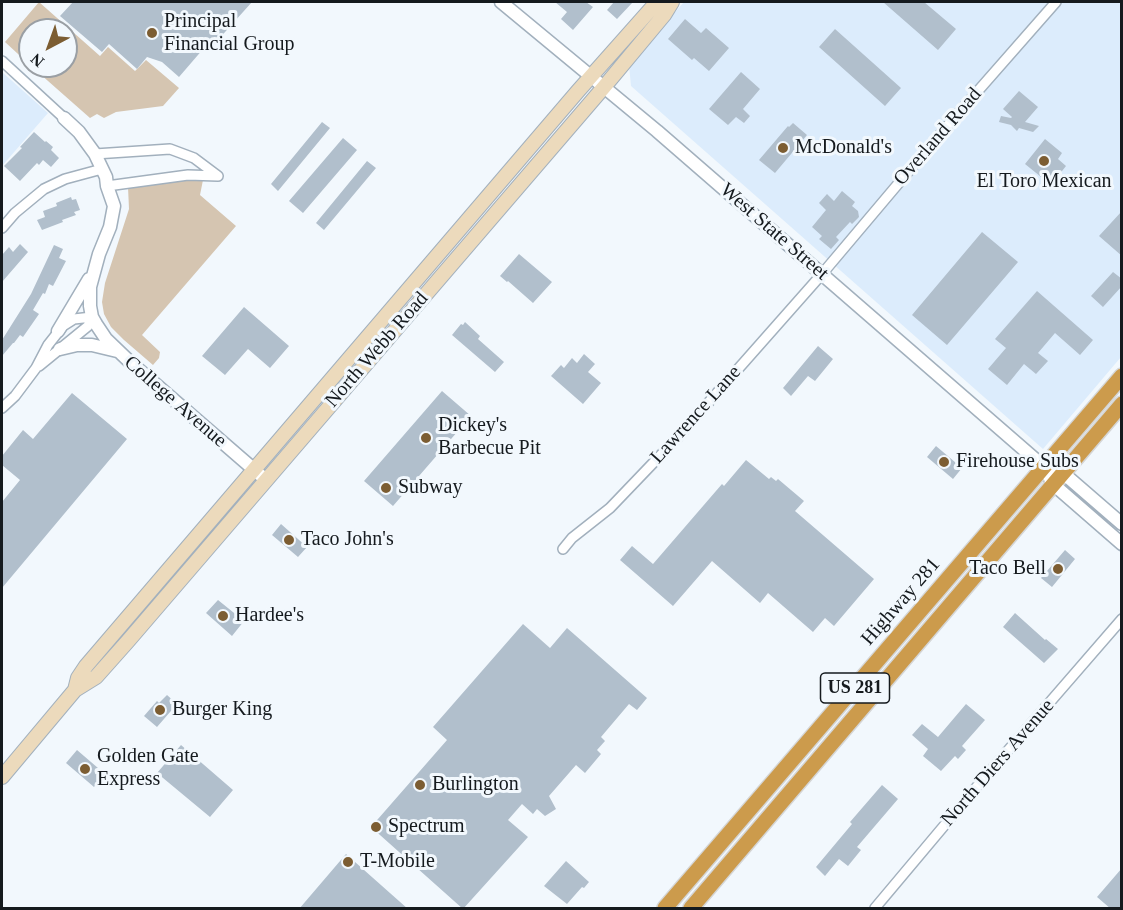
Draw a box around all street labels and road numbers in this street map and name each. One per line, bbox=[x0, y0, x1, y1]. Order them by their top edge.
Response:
street label: Overland Road bbox=[889, 83, 987, 191]
street label: West State Street bbox=[715, 178, 833, 286]
street label: North Webb Road bbox=[320, 287, 434, 413]
street label: College Avenue bbox=[119, 351, 231, 453]
street label: Lawrence Lane bbox=[646, 361, 746, 469]
street label: Highway 281 bbox=[856, 553, 946, 651]
road number: US 281 bbox=[820, 673, 890, 703]
street label: North Diers Avenue bbox=[936, 694, 1060, 832]

